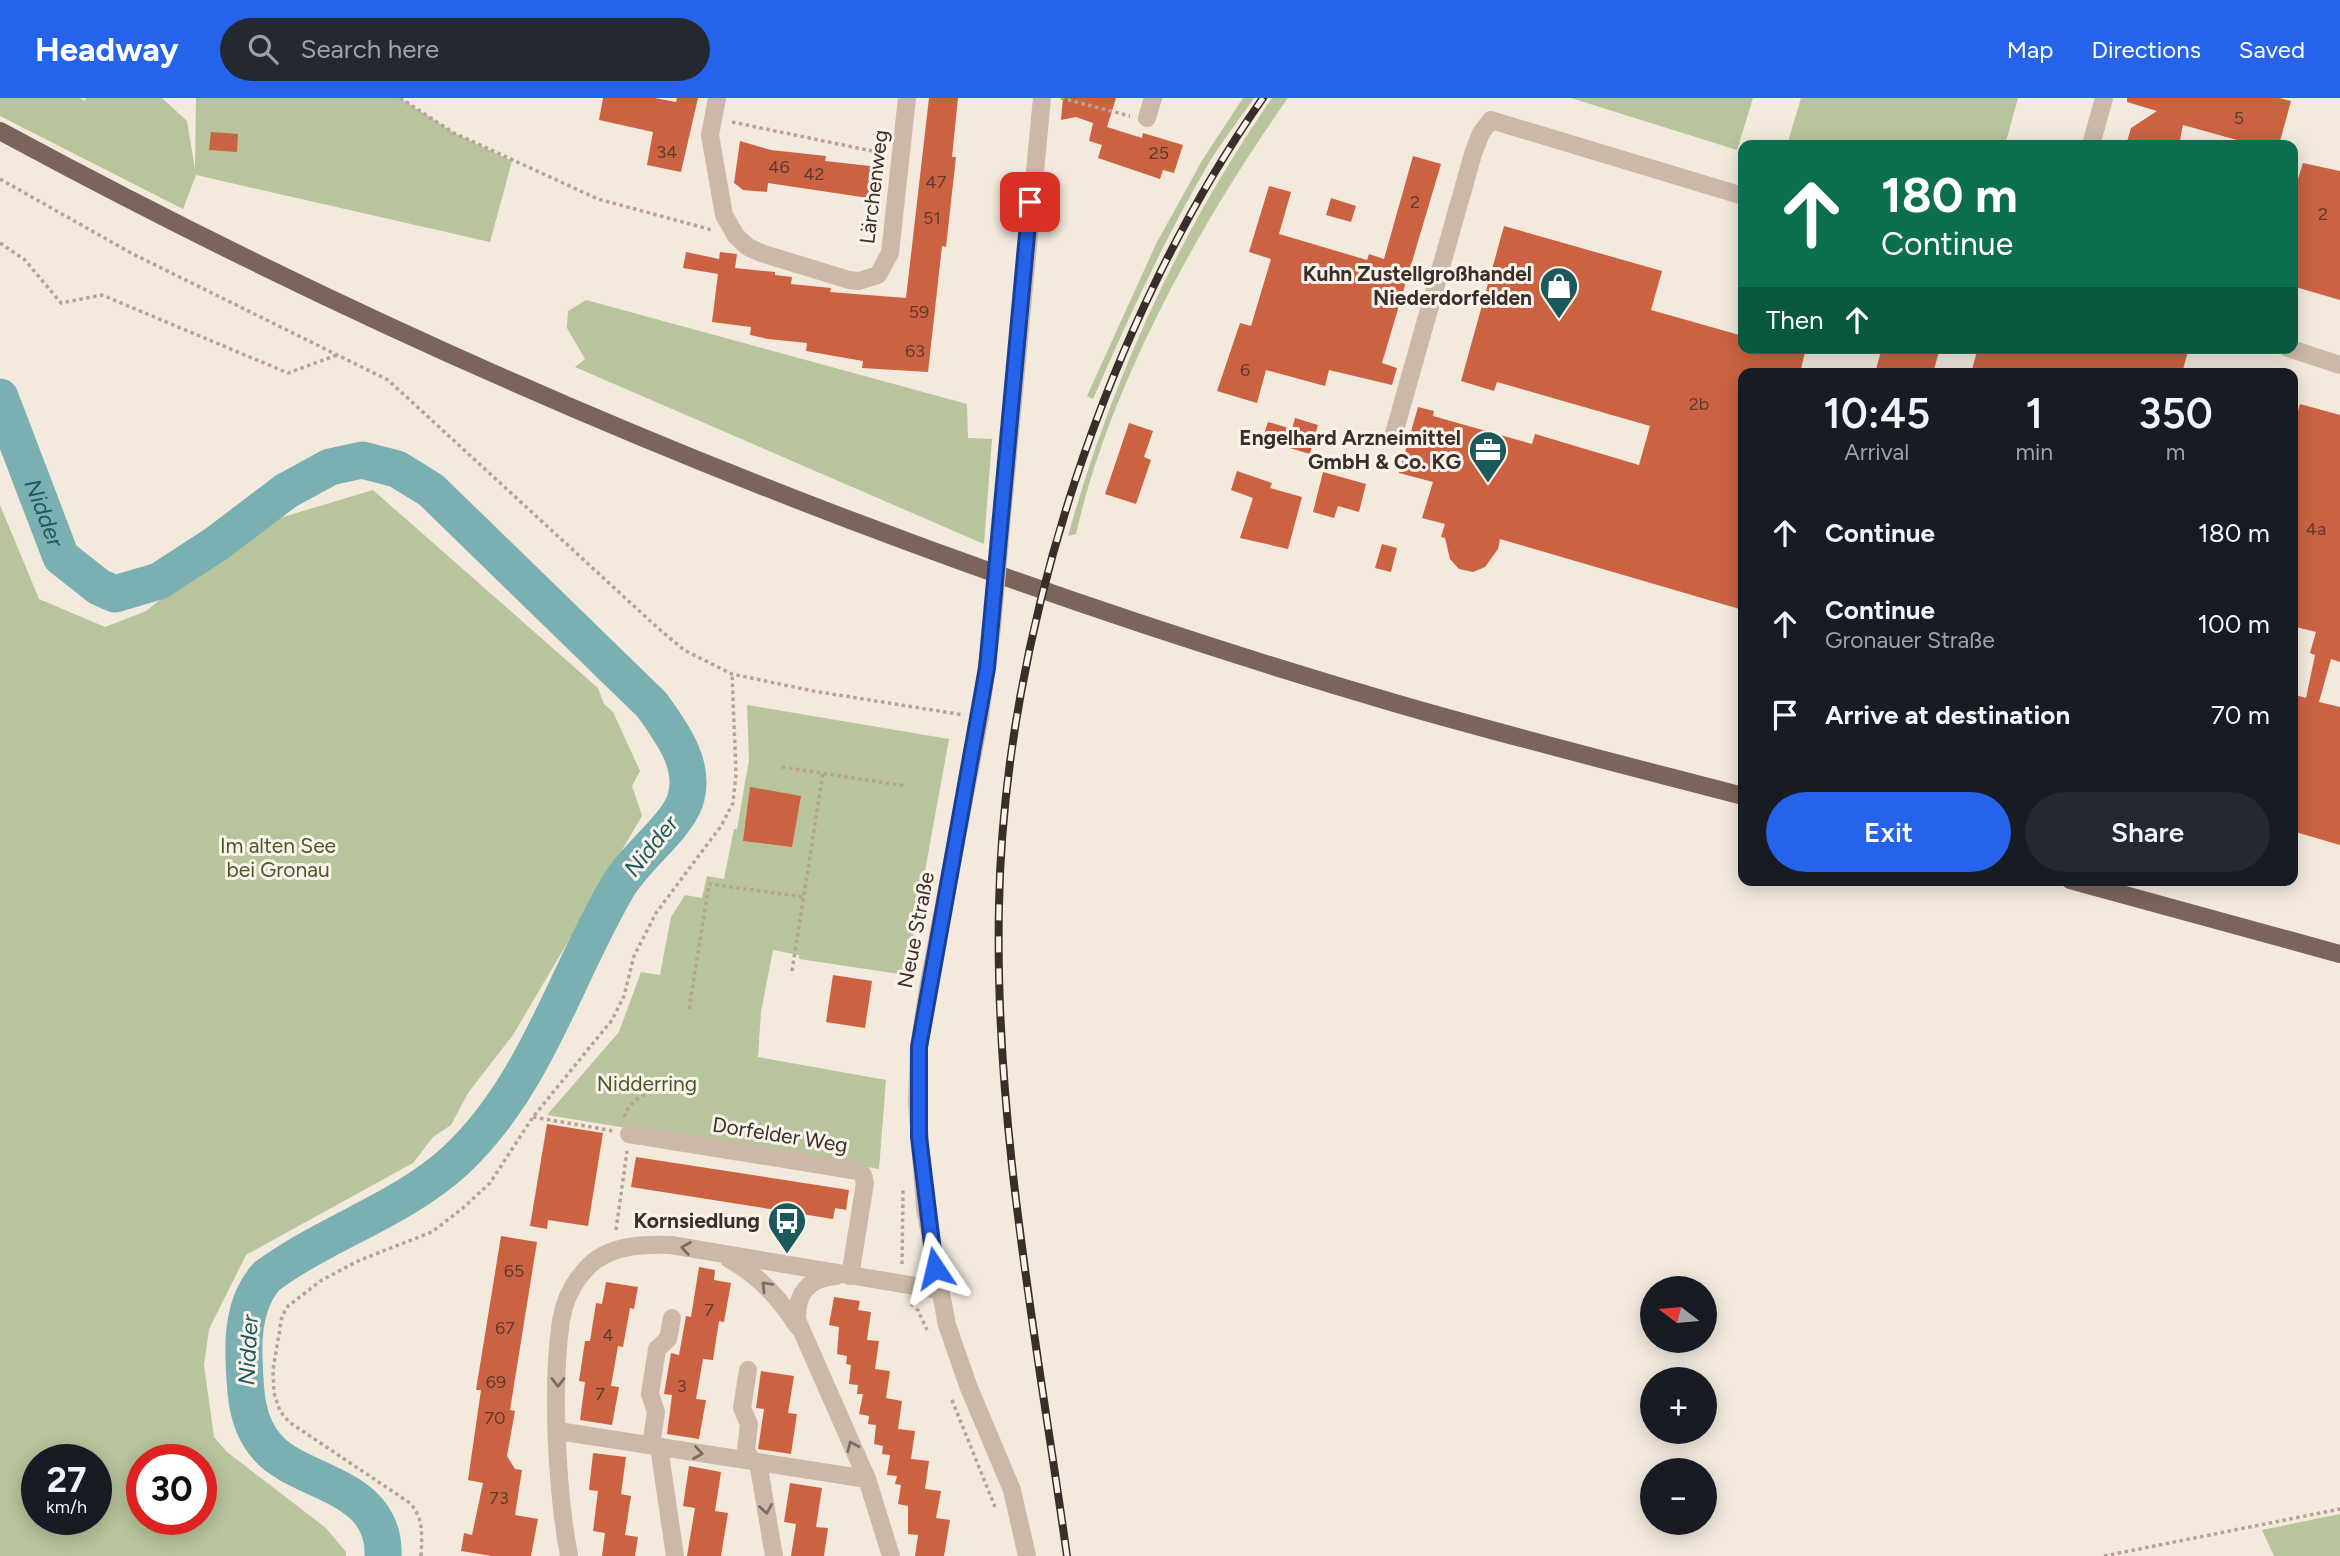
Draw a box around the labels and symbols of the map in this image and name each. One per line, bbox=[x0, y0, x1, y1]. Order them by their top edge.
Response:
house number: 5 bbox=[2234, 107, 2244, 129]
street label: Lärchenweg bbox=[854, 128, 893, 245]
house number: 34 bbox=[657, 141, 677, 163]
house number: 25 bbox=[1149, 142, 1169, 164]
house number: 46 bbox=[768, 156, 790, 178]
house number: 42 bbox=[803, 163, 825, 185]
house number: 47 bbox=[926, 171, 947, 193]
pin bbox=[1000, 172, 1060, 232]
house number: 2 bbox=[1410, 191, 1420, 213]
house number: 2 bbox=[2318, 203, 2328, 225]
house number: 51 bbox=[923, 207, 941, 229]
place label: Kuhn Zustellgroßhandel Niederdorfelden bbox=[1303, 261, 1532, 310]
shop icon: Kuhn Zustellgroßhandel Niederdorfelden bbox=[1538, 265, 1580, 320]
house number: 59 bbox=[909, 301, 929, 323]
house number: 63 bbox=[905, 340, 925, 362]
house number: 6 bbox=[1240, 359, 1250, 381]
house number: 2b bbox=[1689, 393, 1709, 415]
place label: Engelhard Arzneimittel GmbH & Co. KG bbox=[1239, 425, 1461, 474]
office icon: Engelhard Arzneimittel GmbH & Co. KG bbox=[1467, 429, 1509, 484]
water label: Nidder bbox=[19, 475, 70, 552]
house number: 4a bbox=[2306, 518, 2326, 540]
water label: Nidder bbox=[618, 809, 685, 882]
park label: Im alten See bei Gronau bbox=[220, 833, 336, 882]
street label: Neue Straße bbox=[892, 870, 939, 990]
park label: Nidderring bbox=[597, 1071, 697, 1096]
street label: Dorfelder Weg bbox=[711, 1111, 850, 1158]
bus stop icon: Kornsiedlung bbox=[766, 1200, 808, 1255]
place label: Kornsiedlung bbox=[633, 1208, 760, 1233]
position arrow bbox=[898, 1231, 972, 1305]
one-way arrow bbox=[681, 1241, 692, 1256]
house number: 65 bbox=[504, 1260, 524, 1282]
north arrow bbox=[1640, 1276, 1717, 1353]
one-way arrow bbox=[761, 1281, 774, 1294]
house number: 7 bbox=[704, 1299, 714, 1321]
water label: Nidder bbox=[232, 1313, 264, 1386]
house number: 67 bbox=[495, 1317, 515, 1339]
house number: 4 bbox=[602, 1324, 614, 1346]
house number: 69 bbox=[486, 1371, 506, 1393]
house number: 3 bbox=[677, 1375, 687, 1397]
one-way arrow bbox=[550, 1378, 566, 1388]
house number: 7 bbox=[595, 1383, 605, 1405]
house number: 70 bbox=[484, 1407, 506, 1429]
one-way arrow bbox=[846, 1441, 860, 1453]
speed limit sign: 30 bbox=[126, 1444, 217, 1535]
one-way arrow bbox=[693, 1445, 704, 1460]
house number: 73 bbox=[489, 1487, 509, 1509]
one-way arrow bbox=[758, 1503, 773, 1515]

